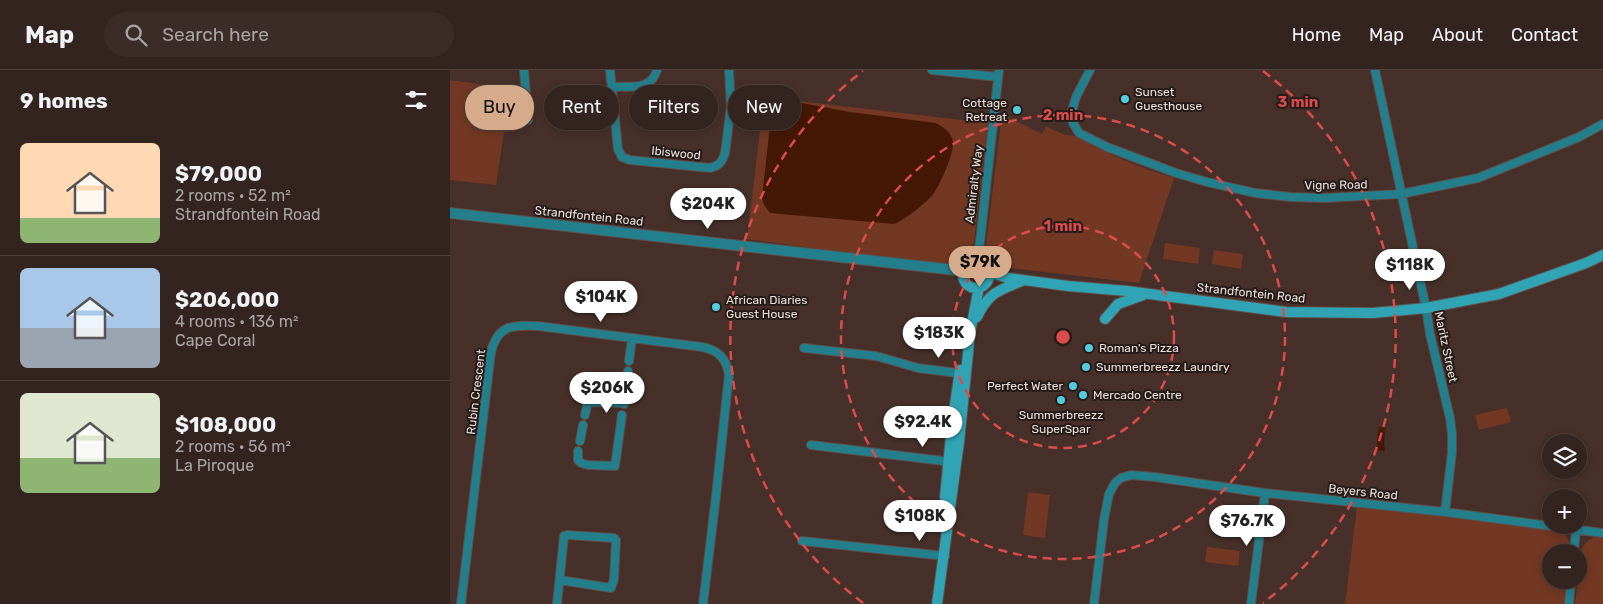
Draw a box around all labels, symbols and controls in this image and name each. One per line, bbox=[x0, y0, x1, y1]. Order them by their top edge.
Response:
search box bbox=[104, 12, 454, 57]
text: Map bbox=[25, 21, 74, 49]
icon: search bbox=[122, 21, 150, 49]
text: Search here bbox=[162, 23, 269, 46]
text: Home bbox=[1292, 24, 1341, 46]
text: Map bbox=[1369, 24, 1404, 46]
text: About bbox=[1432, 24, 1483, 46]
text: Contact bbox=[1511, 24, 1578, 46]
chip: Buy bbox=[465, 85, 534, 130]
chip: Rent bbox=[544, 85, 619, 130]
chip: Filters bbox=[629, 85, 718, 130]
chip: New bbox=[728, 85, 801, 130]
place label: Sunset Guesthouse bbox=[1135, 85, 1202, 113]
icon: filters bbox=[402, 86, 430, 114]
text: 9 homes bbox=[20, 88, 108, 113]
marker: Sunset Guesthouse bbox=[1119, 93, 1131, 105]
text: 3 min bbox=[1278, 93, 1318, 111]
place label: Cottage Retreat bbox=[962, 96, 1007, 124]
marker: Cottage Retreat bbox=[1011, 104, 1023, 116]
text: 2 min bbox=[1043, 106, 1083, 124]
street label: Ibiswood bbox=[651, 143, 701, 163]
street label: Admiralty Way bbox=[962, 144, 986, 224]
text: $79,000 bbox=[175, 161, 262, 186]
icon: home bbox=[60, 163, 120, 223]
street label: Vigne Road bbox=[1304, 177, 1368, 193]
text: 2 rooms · 52 m² bbox=[175, 186, 291, 205]
pin: $204K bbox=[673, 188, 743, 230]
text: $204K bbox=[681, 194, 735, 213]
street label: Strandfontein Road bbox=[534, 203, 644, 229]
text: Strandfontein Road bbox=[175, 205, 321, 224]
text: 1 min bbox=[1044, 217, 1082, 235]
pin: $79K bbox=[950, 246, 1010, 288]
pin: $118K bbox=[1375, 248, 1445, 291]
text: $79K bbox=[960, 252, 1000, 271]
text: $118K bbox=[1386, 255, 1434, 274]
pin: $104K bbox=[566, 280, 636, 323]
street label: Strandfontein Road bbox=[1196, 280, 1306, 306]
text: $206,000 bbox=[175, 287, 279, 312]
text: $104K bbox=[575, 287, 627, 306]
icon: home bbox=[60, 288, 120, 348]
place label: African Diaries Guest House bbox=[726, 293, 807, 321]
marker: African Diaries Guest House bbox=[710, 301, 722, 313]
street label: Maritz Street bbox=[1432, 310, 1460, 384]
text: 4 rooms · 136 m² bbox=[175, 312, 298, 331]
pin: $183K bbox=[904, 316, 974, 359]
text: $183K bbox=[914, 323, 964, 342]
centre of rings bbox=[1054, 328, 1072, 346]
text: Cape Coral bbox=[175, 331, 255, 350]
place label: Roman's Pizza bbox=[1099, 341, 1179, 355]
marker: Roman's Pizza bbox=[1083, 342, 1095, 354]
street label: Rubin Crescent bbox=[464, 348, 488, 435]
place label: Summerbreezz Laundry bbox=[1096, 360, 1230, 374]
marker: Summerbreezz Laundry bbox=[1080, 361, 1092, 373]
pin: $206K bbox=[572, 372, 642, 414]
text: $206K bbox=[581, 378, 634, 397]
place label: Perfect Water bbox=[987, 379, 1063, 393]
marker: Perfect Water bbox=[1067, 380, 1079, 392]
place label: Mercado Centre bbox=[1093, 388, 1182, 402]
marker: Mercado Centre bbox=[1077, 389, 1089, 401]
marker: Summerbreezz SuperSpar bbox=[1055, 394, 1067, 406]
pin: $92.4K bbox=[882, 406, 964, 448]
place label: Summerbreezz SuperSpar bbox=[1019, 408, 1103, 436]
text: $108,000 bbox=[175, 412, 276, 437]
text: $92.4K bbox=[894, 412, 952, 431]
icon: home bbox=[60, 413, 120, 473]
map controls bbox=[1542, 434, 1587, 589]
button: layers bbox=[1542, 434, 1587, 479]
text: 2 rooms · 56 m² bbox=[175, 437, 291, 456]
text: La Piroque bbox=[175, 456, 254, 475]
street label: Beyers Road bbox=[1328, 481, 1398, 503]
button: + bbox=[1542, 489, 1587, 534]
pin: $108K bbox=[885, 500, 955, 542]
pin: $76.7K bbox=[1206, 504, 1288, 547]
text: $108K bbox=[895, 506, 945, 525]
text: $76.7K bbox=[1220, 511, 1274, 530]
button: − bbox=[1542, 544, 1587, 589]

